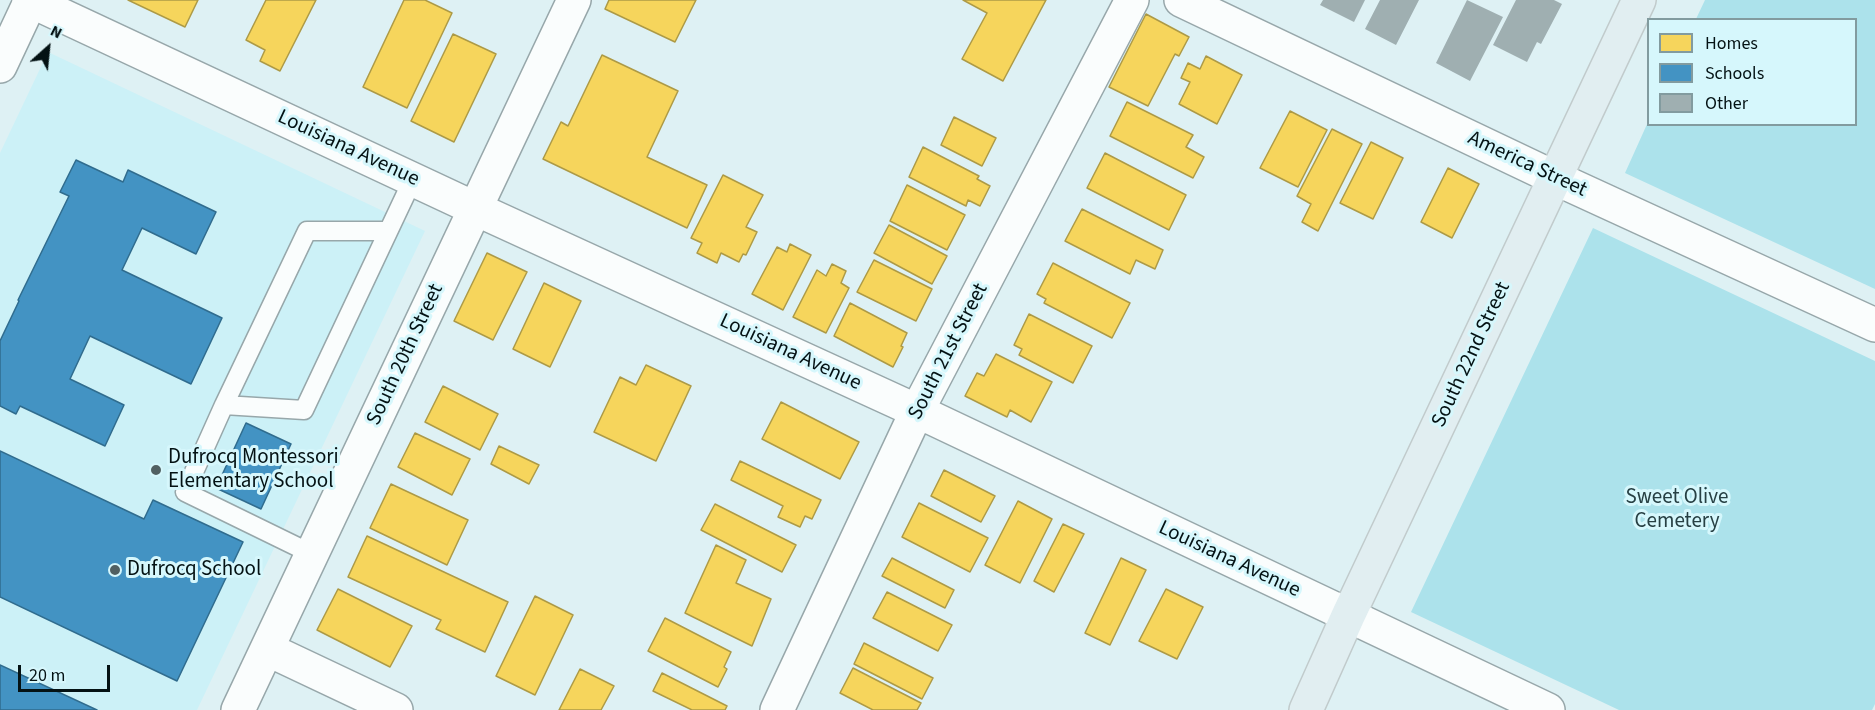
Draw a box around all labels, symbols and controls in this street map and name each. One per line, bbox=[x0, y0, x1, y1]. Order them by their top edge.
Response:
north arrow bbox=[18, 18, 78, 78]
legend bbox=[1647, 18, 1857, 126]
text: N bbox=[46, 20, 66, 44]
text: Homes bbox=[1705, 31, 1758, 56]
text: Schools bbox=[1705, 61, 1764, 86]
text: Other bbox=[1705, 91, 1748, 116]
street label: Louisiana Avenue bbox=[273, 105, 423, 193]
street label: America Street bbox=[1463, 126, 1591, 204]
street label: South 22nd Street bbox=[1427, 278, 1517, 432]
street label: South 21st Street bbox=[904, 279, 994, 425]
street label: South 20th Street bbox=[362, 280, 450, 430]
street label: Louisiana Avenue bbox=[715, 309, 865, 397]
place label: Dufrocq Montessori Elementary School bbox=[168, 445, 339, 495]
marker: Dufrocq Montessori Elementary School bbox=[149, 463, 163, 477]
park label: Sweet Olive Cemetery bbox=[1626, 485, 1728, 535]
street label: Louisiana Avenue bbox=[1154, 516, 1304, 604]
place label: Dufrocq School bbox=[127, 557, 261, 583]
marker: Dufrocq School bbox=[108, 563, 122, 577]
scale bar bbox=[21, 653, 112, 691]
text: 20 m bbox=[29, 663, 65, 688]

